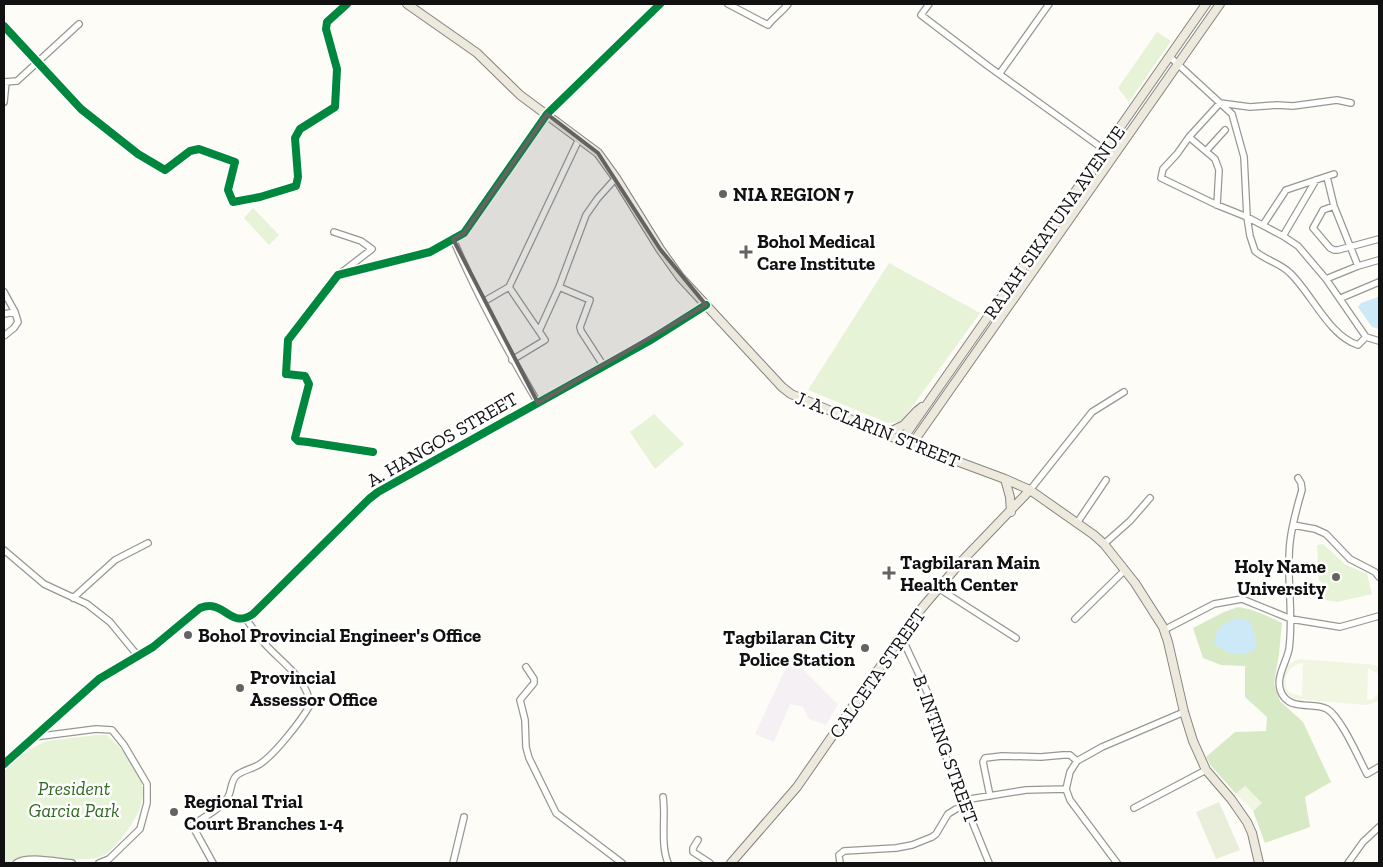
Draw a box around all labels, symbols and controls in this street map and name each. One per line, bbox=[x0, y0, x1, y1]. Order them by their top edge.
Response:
street label: RAJAH SIKATUNA AVENUE bbox=[979, 121, 1130, 323]
place label: NIA REGION 7 bbox=[733, 183, 854, 206]
marker: NIA REGION 7 bbox=[717, 188, 729, 200]
place label: Bohol Medical Care Institute bbox=[757, 230, 876, 275]
marker: Bohol Medical Care Institute bbox=[739, 245, 753, 259]
street label: J. A. CLARIN STREET bbox=[792, 386, 964, 473]
street label: A. HANGOS STREET bbox=[363, 387, 522, 492]
place label: Tagbilaran Main Health Center bbox=[900, 551, 1041, 596]
place label: Holy Name University bbox=[1234, 555, 1326, 600]
marker: Tagbilaran Main Health Center bbox=[882, 566, 896, 580]
marker: Holy Name University bbox=[1330, 571, 1342, 583]
street label: CALCETA STREET bbox=[824, 604, 931, 742]
place label: Bohol Provincial Engineer's Office bbox=[198, 624, 481, 647]
place label: Tagbilaran City Police Station bbox=[723, 626, 856, 671]
marker: Bohol Provincial Engineer's Office bbox=[182, 629, 194, 641]
marker: Tagbilaran City Police Station bbox=[859, 642, 871, 654]
place label: Provincial Assessor Office bbox=[250, 666, 377, 711]
street label: B. INTING STREET bbox=[908, 672, 983, 827]
marker: Provincial Assessor Office bbox=[234, 682, 246, 694]
park label: President Garcia Park bbox=[29, 777, 119, 822]
place label: Regional Trial Court Branches 1-4 bbox=[184, 790, 344, 835]
marker: Regional Trial Court Branches 1-4 bbox=[168, 806, 180, 818]

